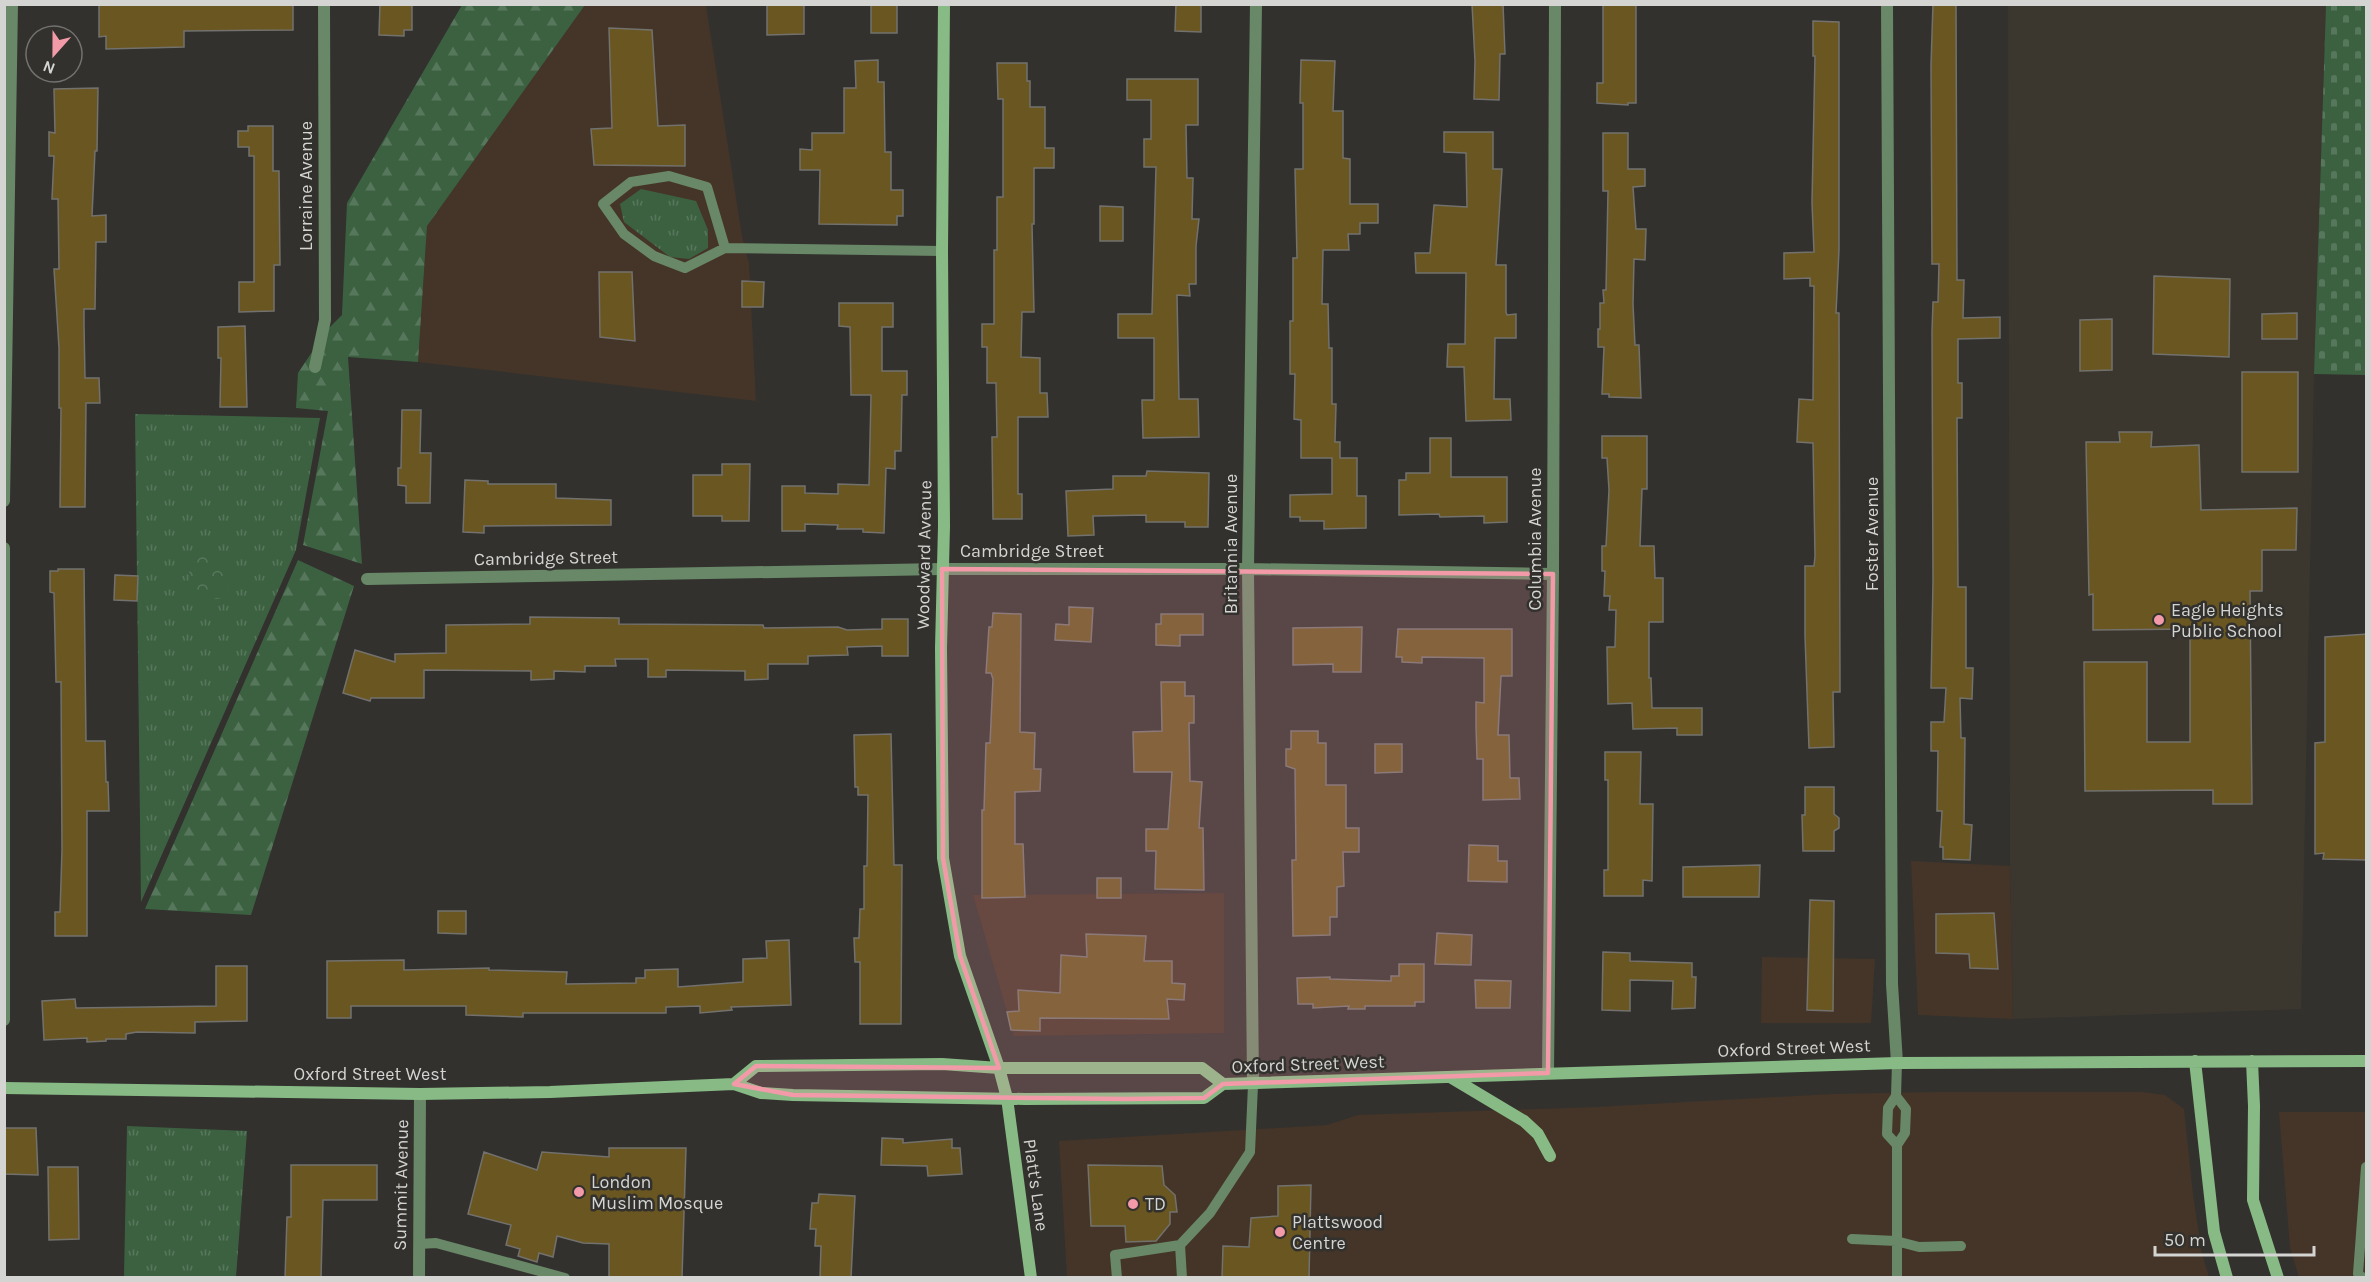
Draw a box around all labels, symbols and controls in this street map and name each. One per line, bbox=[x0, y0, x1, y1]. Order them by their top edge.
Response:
north arrow bbox=[24, 24, 84, 84]
text: N bbox=[40, 57, 58, 78]
street label: Lorraine Avenue bbox=[295, 121, 317, 251]
street label: Columbia Avenue bbox=[1524, 467, 1546, 611]
street label: Britannia Avenue bbox=[1220, 474, 1242, 614]
street label: Foster Avenue bbox=[1861, 477, 1883, 591]
street label: Woodward Avenue bbox=[912, 480, 936, 630]
street label: Cambridge Street bbox=[960, 540, 1104, 562]
street label: Cambridge Street bbox=[474, 546, 618, 570]
place label: Eagle Heights Public School bbox=[2171, 599, 2284, 642]
marker: Eagle Heights Public School bbox=[2152, 613, 2166, 627]
street label: Oxford Street West bbox=[1717, 1034, 1871, 1062]
street label: Oxford Street West bbox=[1231, 1050, 1385, 1078]
street label: Oxford Street West bbox=[294, 1063, 447, 1085]
street label: Summit Avenue bbox=[389, 1119, 413, 1251]
street label: Platt's Lane bbox=[1019, 1137, 1053, 1233]
place label: London Muslim Mosque bbox=[591, 1171, 723, 1214]
marker: London Muslim Mosque bbox=[572, 1185, 586, 1199]
place label: TD bbox=[1145, 1193, 1166, 1215]
marker: TD bbox=[1126, 1197, 1140, 1211]
place label: Plattswood Centre bbox=[1292, 1211, 1383, 1254]
scale bar bbox=[2155, 1219, 2314, 1257]
marker: Plattswood Centre bbox=[1273, 1225, 1287, 1239]
text: 50 m bbox=[2164, 1229, 2206, 1251]

